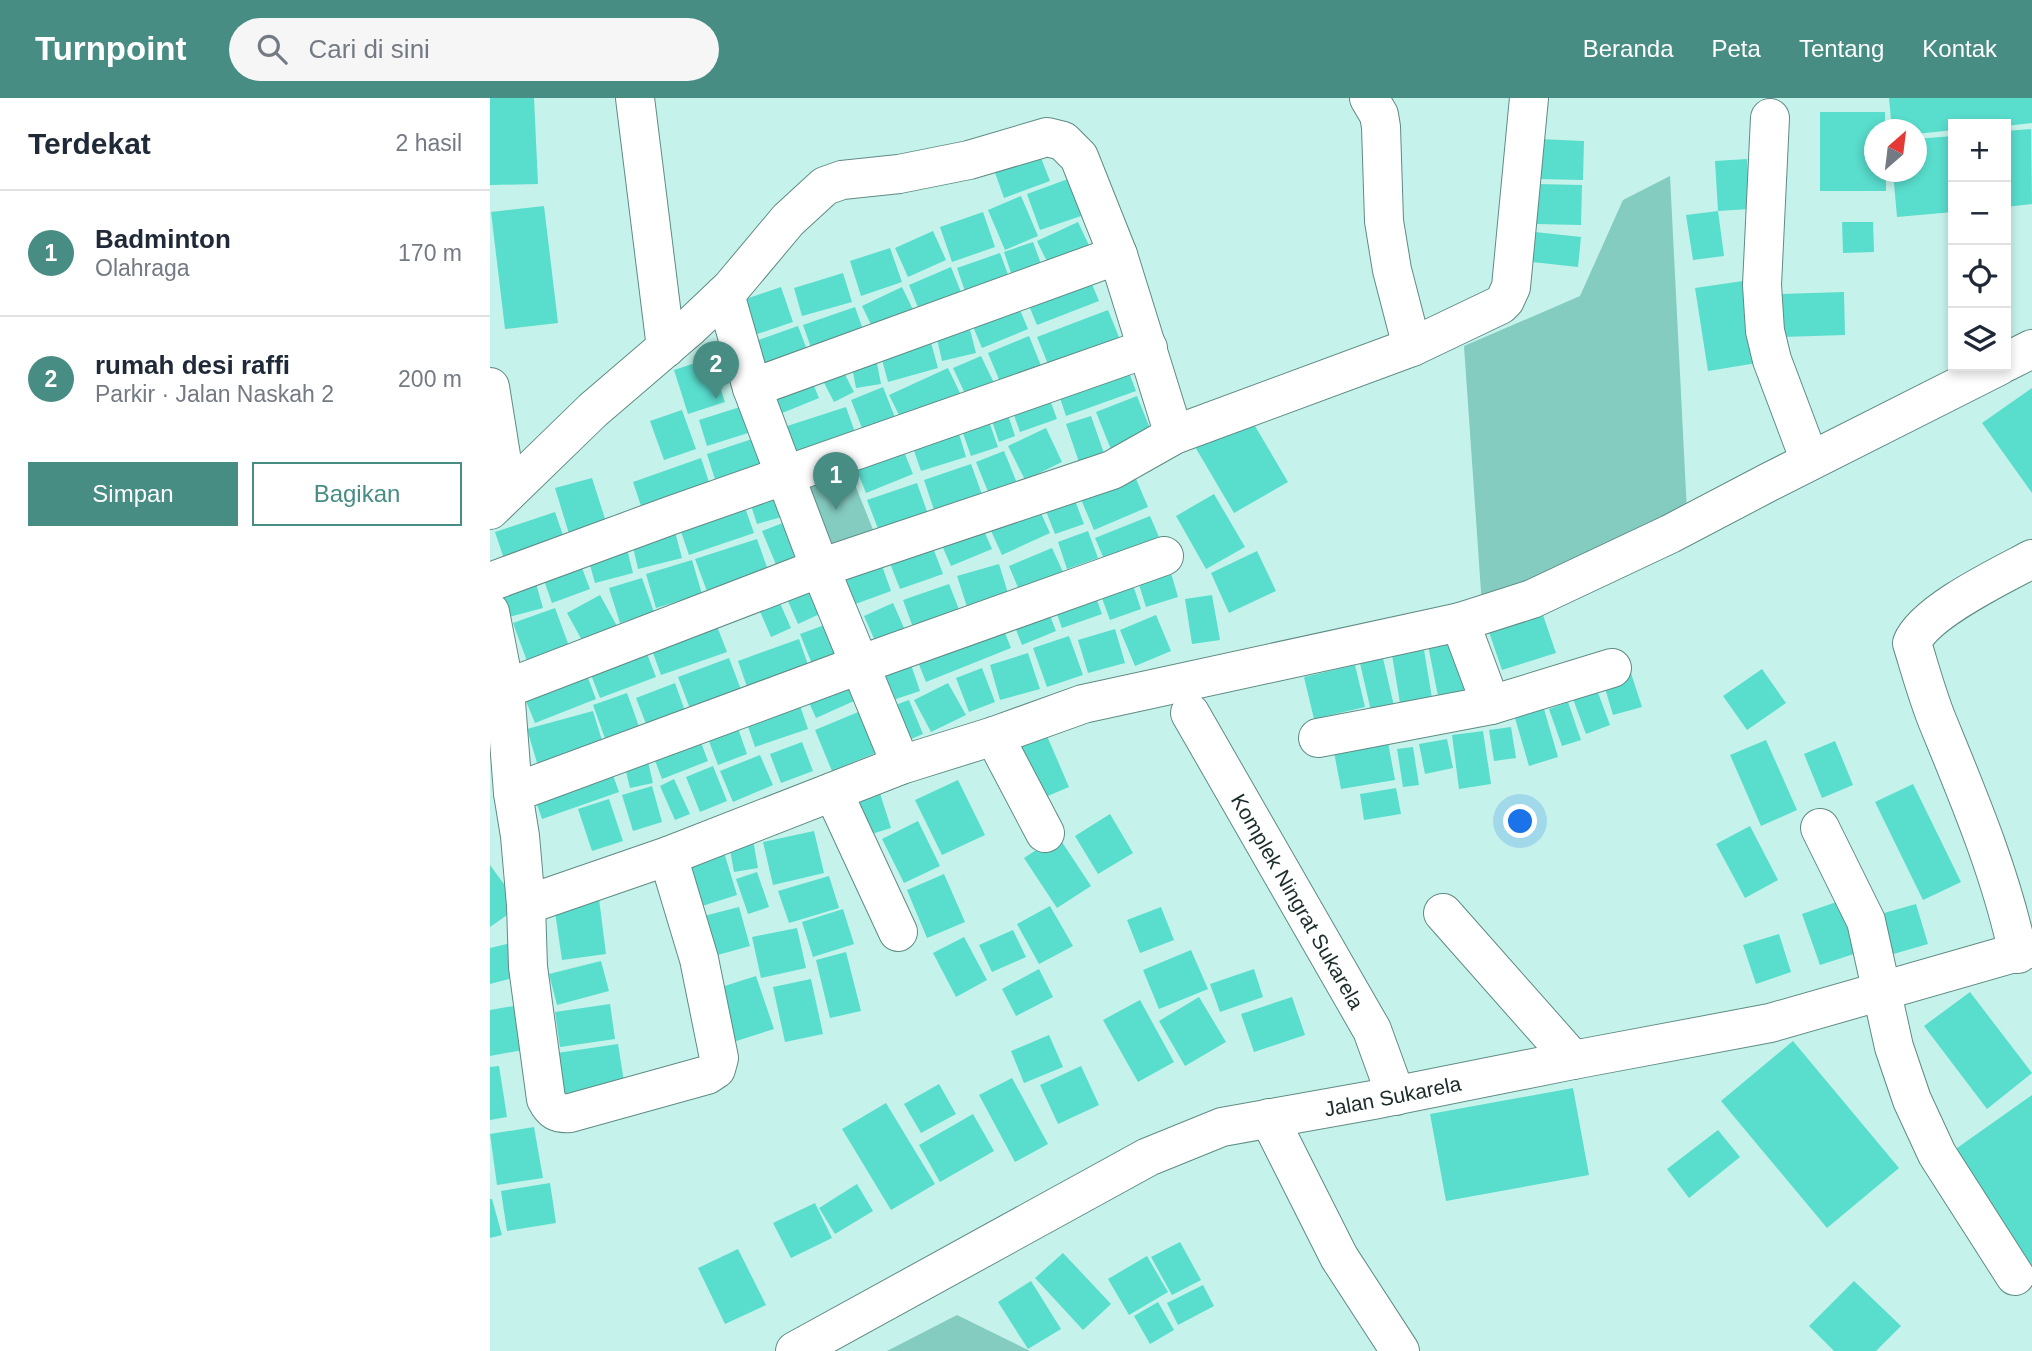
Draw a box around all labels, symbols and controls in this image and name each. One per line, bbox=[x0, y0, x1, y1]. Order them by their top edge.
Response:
search box bbox=[229, 18, 719, 81]
text: Turnpoint bbox=[35, 30, 187, 67]
icon: search bbox=[253, 30, 291, 68]
text: Cari di sini bbox=[309, 34, 430, 64]
text: Beranda bbox=[1583, 35, 1674, 62]
text: Peta bbox=[1712, 35, 1761, 62]
text: Tentang bbox=[1799, 35, 1884, 62]
text: Kontak bbox=[1922, 35, 1997, 62]
north arrow bbox=[1864, 119, 1927, 182]
map controls bbox=[1948, 119, 2011, 371]
button: + bbox=[1948, 119, 2011, 182]
text: Terdekat bbox=[28, 127, 151, 160]
text: 2 hasil bbox=[396, 130, 462, 156]
button: − bbox=[1948, 182, 2011, 245]
text: Badminton bbox=[95, 224, 231, 254]
text: 1 bbox=[45, 240, 57, 266]
text: 170 m bbox=[398, 240, 462, 266]
button: locate bbox=[1948, 245, 2011, 308]
text: Olahraga bbox=[95, 255, 190, 281]
button: layers bbox=[1948, 308, 2011, 371]
pin: 2 bbox=[693, 341, 739, 399]
text: rumah desi raffi bbox=[95, 350, 290, 380]
text: 2 bbox=[45, 366, 57, 392]
text: 200 m bbox=[398, 366, 462, 392]
text: Parkir · Jalan Naskah 2 bbox=[95, 381, 334, 407]
pin: 1 bbox=[813, 452, 859, 510]
button: Simpan bbox=[28, 462, 238, 526]
button: Bagikan bbox=[252, 462, 462, 526]
street label: Komplek Ningrat Sukarela bbox=[1227, 790, 1369, 1013]
your location bbox=[1503, 804, 1537, 838]
street label: Jalan Sukarela bbox=[1322, 1071, 1463, 1120]

